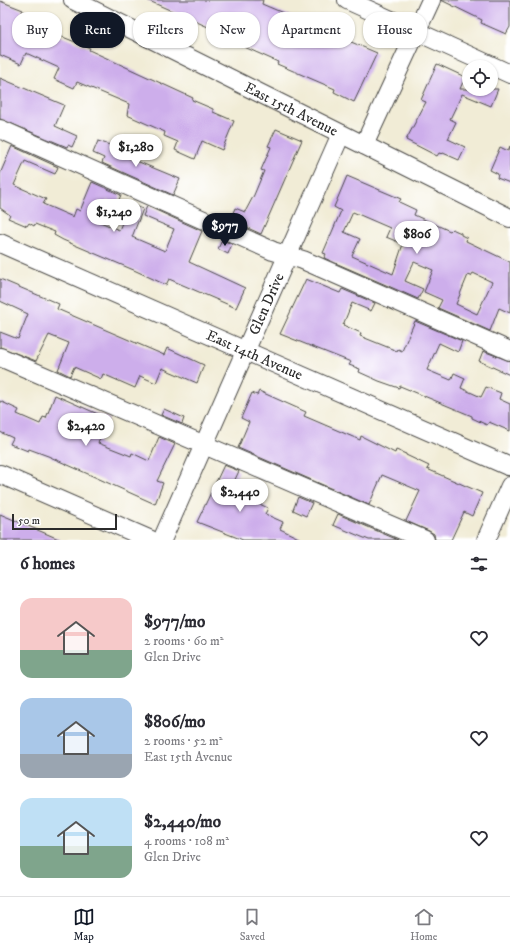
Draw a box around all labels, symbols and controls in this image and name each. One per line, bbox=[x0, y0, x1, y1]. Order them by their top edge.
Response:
chip: Buy bbox=[12, 12, 62, 48]
chip: Rent bbox=[70, 12, 125, 48]
chip: Filters bbox=[133, 12, 198, 48]
chip: New bbox=[206, 12, 260, 48]
chip: Apartment bbox=[268, 12, 355, 48]
chip: House bbox=[363, 12, 427, 48]
map controls bbox=[462, 60, 498, 96]
button: locate bbox=[462, 60, 498, 96]
street label: East 15th Avenue bbox=[241, 78, 341, 141]
pin: $1,280 bbox=[103, 134, 169, 168]
text: $1,280 bbox=[118, 139, 154, 155]
pin: $1,240 bbox=[81, 199, 147, 233]
text: $1,240 bbox=[96, 204, 132, 220]
pin: $977 bbox=[201, 213, 249, 247]
text: $977 bbox=[211, 218, 239, 234]
pin: $806 bbox=[393, 221, 441, 255]
text: $806 bbox=[403, 226, 431, 242]
street label: Glen Drive bbox=[245, 270, 288, 338]
street label: East 14th Avenue bbox=[203, 326, 306, 385]
pin: $2,420 bbox=[53, 413, 119, 447]
text: $2,420 bbox=[67, 418, 105, 434]
pin: $2,440 bbox=[207, 479, 273, 513]
text: $2,440 bbox=[220, 484, 260, 500]
scale bar bbox=[12, 512, 117, 531]
text: 50 m bbox=[18, 514, 40, 528]
text: 6 homes bbox=[20, 553, 75, 575]
icon: filters bbox=[468, 553, 490, 575]
text: $977/mo bbox=[144, 611, 205, 633]
icon: home bbox=[52, 614, 100, 662]
icon: heart bbox=[468, 627, 490, 649]
text: 2 rooms · 60 m² bbox=[144, 633, 224, 649]
text: Glen Drive bbox=[144, 649, 201, 665]
text: $806/mo bbox=[144, 711, 205, 733]
icon: home bbox=[52, 714, 100, 762]
icon: heart bbox=[468, 727, 490, 749]
text: 2 rooms · 52 m² bbox=[144, 733, 223, 749]
text: East 15th Avenue bbox=[144, 749, 232, 765]
text: $2,440/mo bbox=[144, 811, 221, 833]
icon: home bbox=[52, 814, 100, 862]
icon: heart bbox=[468, 827, 490, 849]
text: 4 rooms · 108 m² bbox=[144, 833, 229, 849]
text: Glen Drive bbox=[144, 849, 201, 865]
tab: Map bbox=[73, 906, 95, 944]
tab: Saved bbox=[240, 906, 265, 944]
tab: Home bbox=[410, 906, 437, 944]

